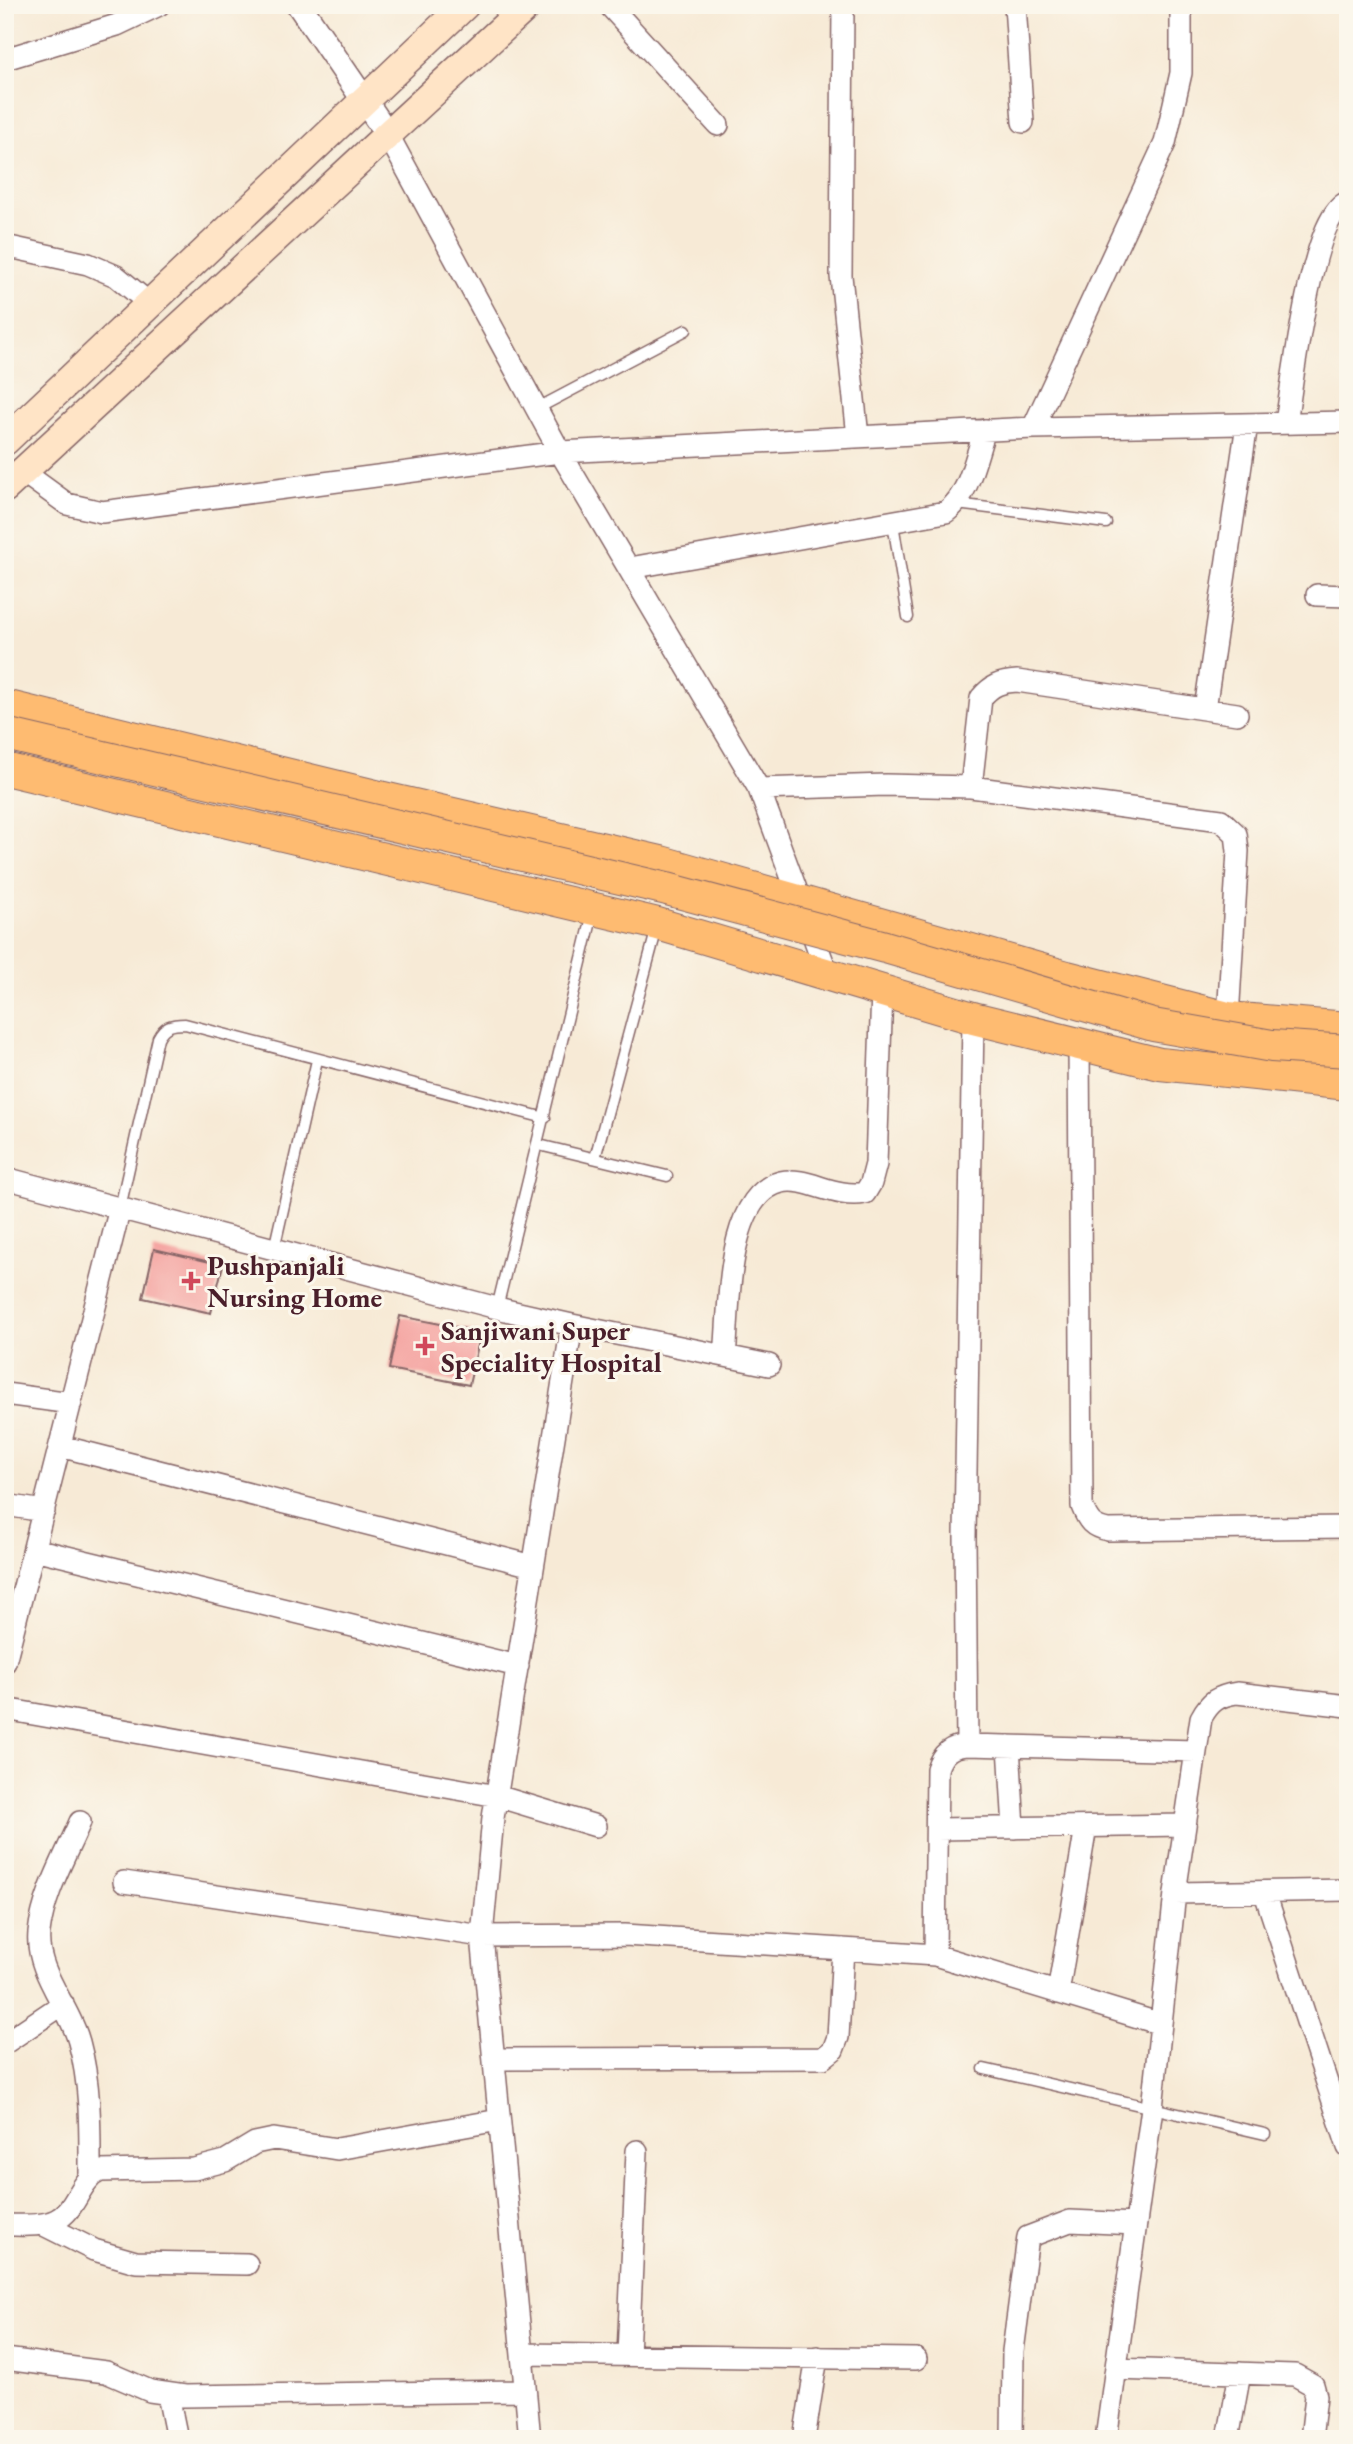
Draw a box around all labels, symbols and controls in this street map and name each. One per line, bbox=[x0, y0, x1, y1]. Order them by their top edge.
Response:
place label: Pushpanjali Nursing Home bbox=[207, 1247, 382, 1315]
marker: Pushpanjali Nursing Home bbox=[181, 1271, 201, 1291]
place label: Sanjiwani Super Speciality Hospital bbox=[441, 1312, 662, 1380]
marker: Sanjiwani Super Speciality Hospital bbox=[415, 1336, 435, 1356]

